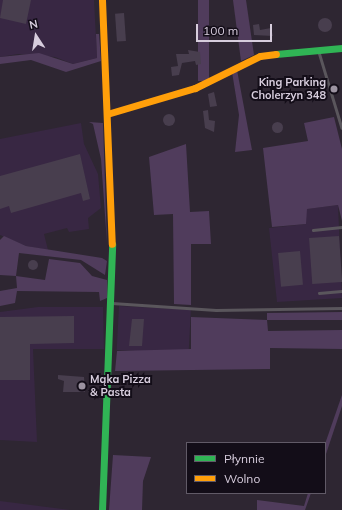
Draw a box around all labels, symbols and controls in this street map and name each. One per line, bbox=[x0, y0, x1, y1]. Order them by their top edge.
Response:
north arrow bbox=[16, 16, 56, 56]
scale bar bbox=[198, 16, 274, 42]
text: N bbox=[28, 17, 39, 32]
text: 100 m bbox=[203, 23, 238, 38]
place label: King Parking Cholerzyn 348 bbox=[251, 76, 326, 102]
marker: King Parking Cholerzyn 348 bbox=[329, 84, 339, 94]
place label: Mąka Pizza & Pasta bbox=[90, 373, 151, 399]
marker: Mąka Pizza & Pasta bbox=[77, 381, 87, 391]
legend bbox=[186, 442, 326, 494]
text: Płynnie bbox=[224, 451, 265, 466]
text: Wolno bbox=[224, 471, 260, 486]

